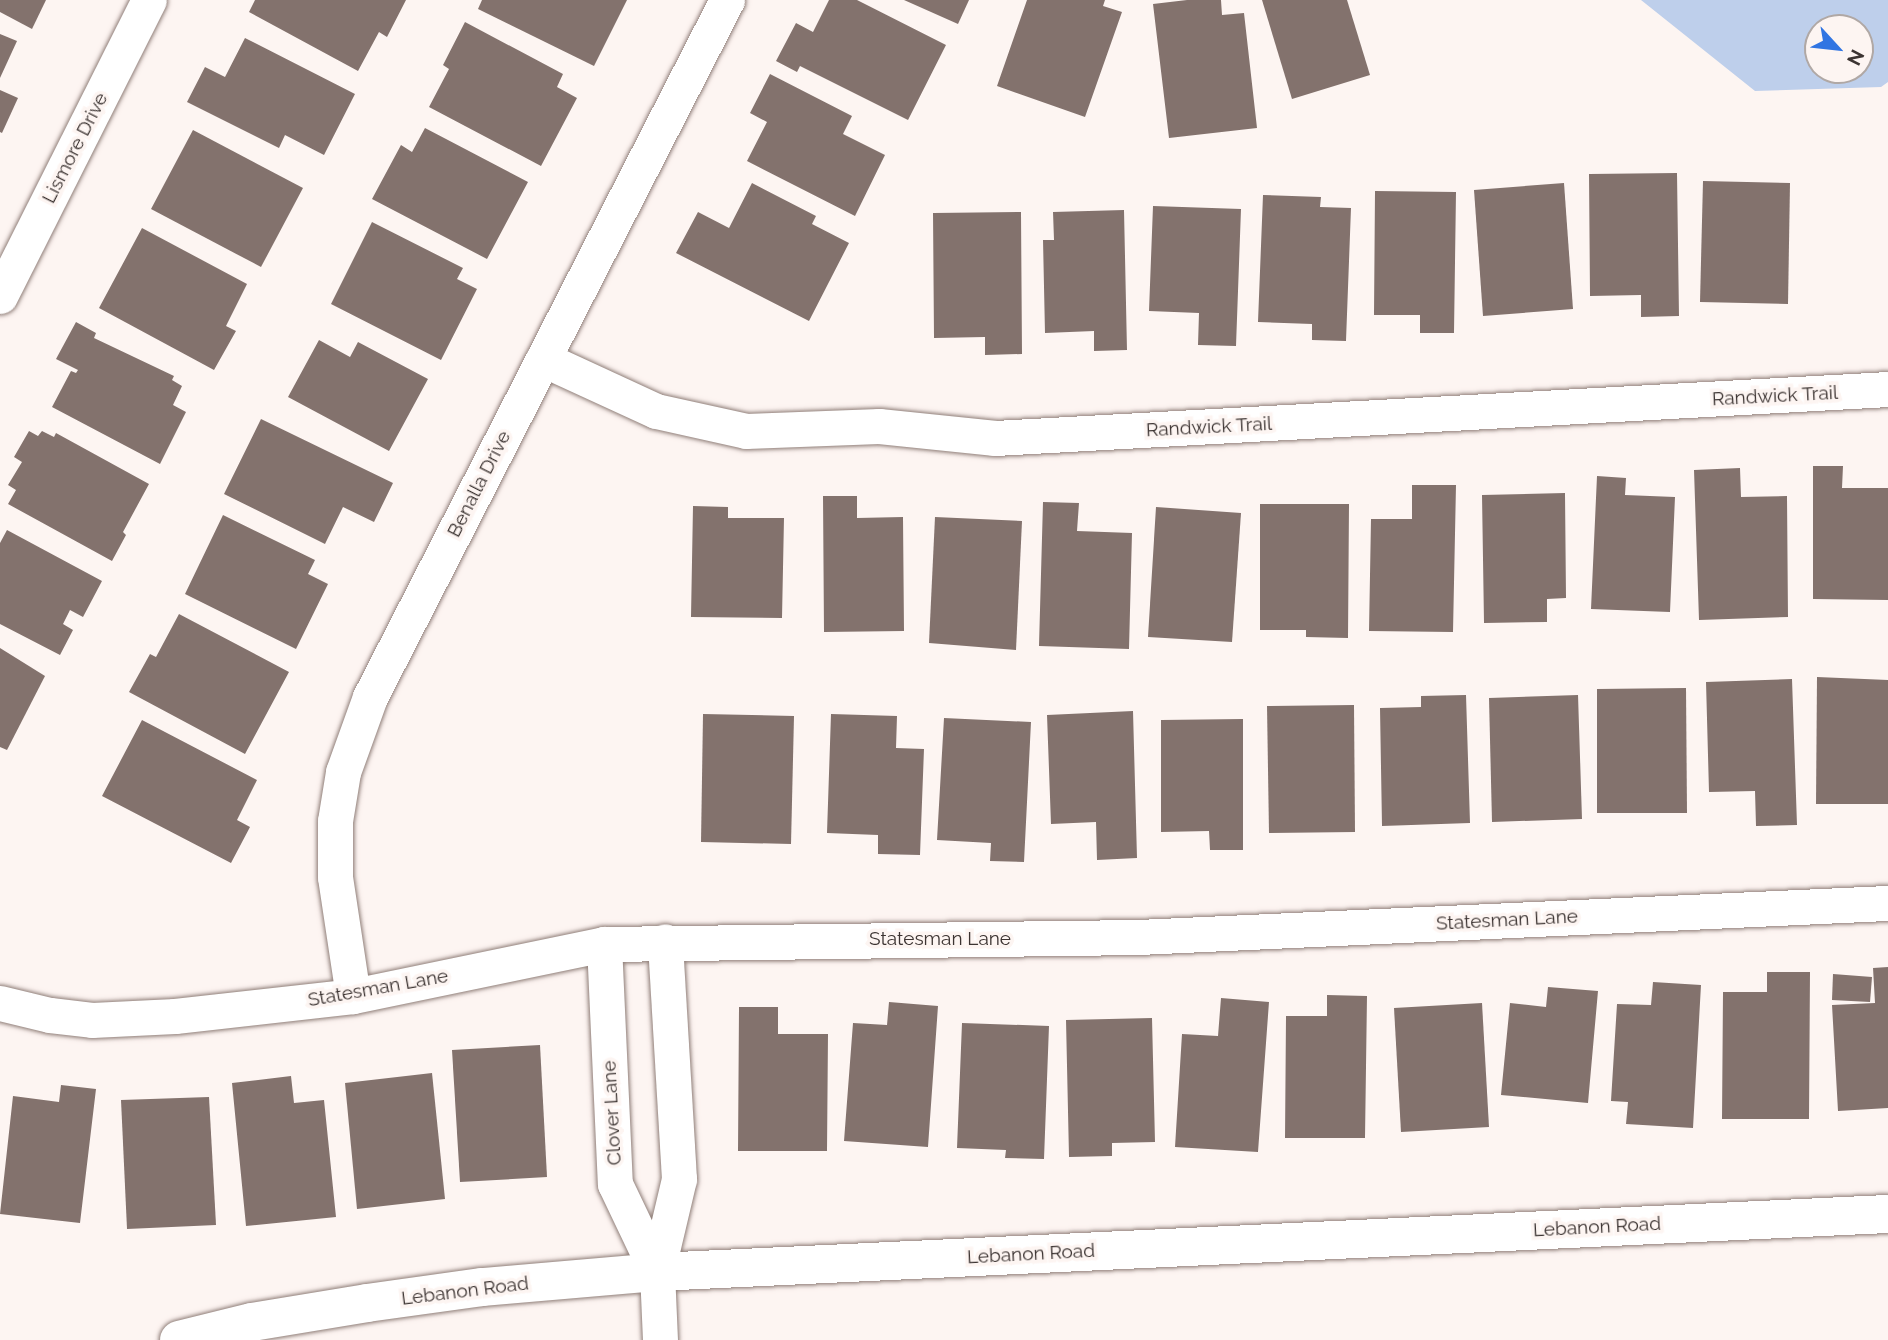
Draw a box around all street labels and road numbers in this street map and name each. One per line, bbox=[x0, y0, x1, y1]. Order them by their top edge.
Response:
street label: Lismore Drive bbox=[37, 89, 113, 207]
street label: Randwick Trail bbox=[1711, 381, 1839, 411]
street label: Randwick Trail bbox=[1145, 412, 1273, 442]
street label: Benalla Drive bbox=[442, 427, 516, 541]
street label: Statesman Lane bbox=[1436, 905, 1578, 935]
street label: Statesman Lane bbox=[869, 928, 1011, 950]
street label: Statesman Lane bbox=[306, 964, 450, 1012]
street label: Clover Lane bbox=[598, 1060, 626, 1166]
street label: Lebanon Road bbox=[1533, 1212, 1661, 1242]
street label: Lebanon Road bbox=[967, 1239, 1095, 1269]
street label: Lebanon Road bbox=[400, 1272, 530, 1310]

